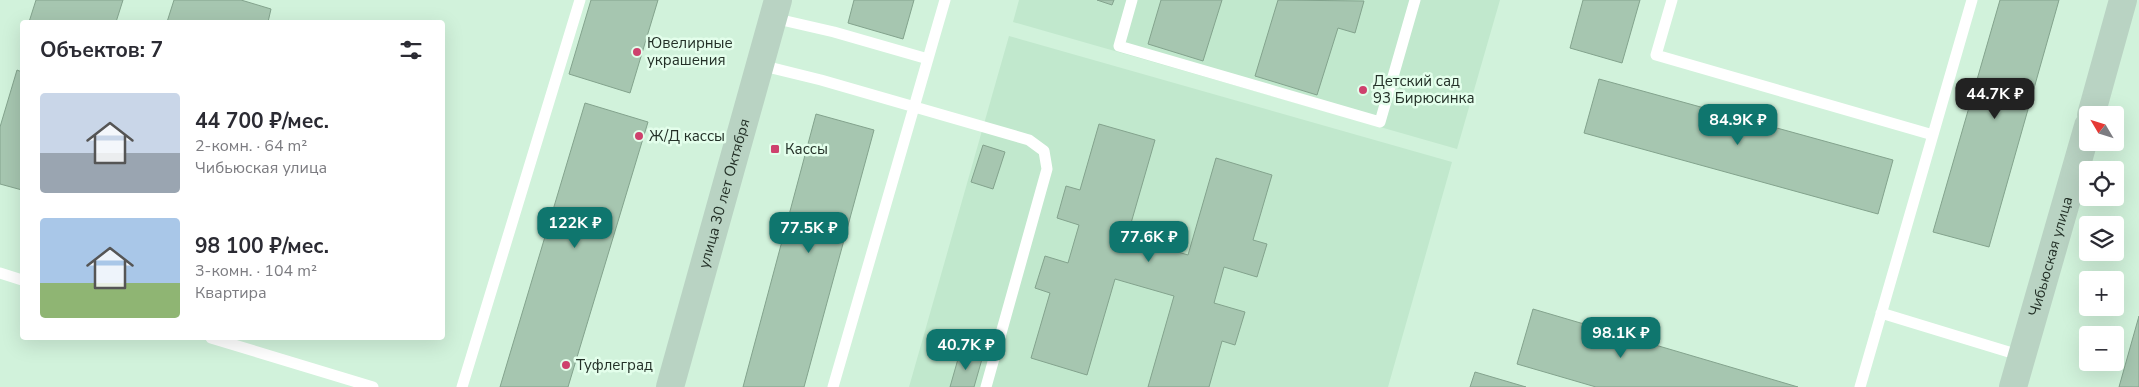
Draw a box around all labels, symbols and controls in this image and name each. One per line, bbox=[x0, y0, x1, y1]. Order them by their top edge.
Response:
place label: Ювелирные украшения bbox=[647, 33, 733, 70]
text: Объектов: 7 bbox=[40, 36, 163, 64]
icon: filters bbox=[397, 36, 425, 64]
marker: Ювелирные украшения bbox=[631, 46, 643, 58]
place label: Детский сад 93 Бирюсинка bbox=[1373, 71, 1475, 108]
pin: 44.7K ₽ bbox=[1949, 78, 2041, 120]
text: 44.7K ₽ bbox=[1966, 83, 2024, 105]
marker: Детский сад 93 Бирюсинка bbox=[1357, 84, 1369, 96]
pin: 84.9K ₽ bbox=[1692, 104, 1784, 146]
north arrow bbox=[2079, 106, 2124, 151]
map controls bbox=[2079, 106, 2124, 371]
text: 44 700 ₽/мес. bbox=[195, 107, 329, 135]
text: 84.9K ₽ bbox=[1709, 109, 1767, 131]
icon: home bbox=[80, 113, 140, 173]
street label: улица 30 лет Октября bbox=[694, 116, 754, 271]
place label: Ж/Д кассы bbox=[649, 126, 725, 146]
marker: Ж/Д кассы bbox=[633, 130, 645, 142]
text: 2-комн. · 64 m² bbox=[195, 135, 307, 157]
place label: Кассы bbox=[785, 139, 828, 159]
marker: Кассы bbox=[769, 143, 781, 155]
text: Чибьюская улица bbox=[195, 157, 327, 179]
button: locate bbox=[2079, 161, 2124, 206]
street label: Чибьюская улица bbox=[2024, 194, 2077, 319]
pin: 122K ₽ bbox=[534, 206, 616, 249]
text: 122K ₽ bbox=[548, 212, 602, 234]
pin: 77.5K ₽ bbox=[763, 212, 855, 254]
button: layers bbox=[2079, 216, 2124, 261]
text: 77.5K ₽ bbox=[780, 217, 838, 239]
pin: 77.6K ₽ bbox=[1103, 220, 1195, 263]
text: 77.6K ₽ bbox=[1120, 226, 1178, 248]
text: 98 100 ₽/мес. bbox=[195, 232, 329, 260]
icon: home bbox=[80, 238, 140, 298]
text: 3-комн. · 104 m² bbox=[195, 260, 317, 282]
button: + bbox=[2079, 271, 2124, 316]
text: Квартира bbox=[195, 282, 267, 304]
pin: 98.1K ₽ bbox=[1575, 316, 1667, 359]
text: 98.1K ₽ bbox=[1592, 322, 1650, 344]
button: − bbox=[2079, 326, 2124, 371]
pin: 40.7K ₽ bbox=[920, 328, 1012, 371]
text: 40.7K ₽ bbox=[937, 334, 995, 356]
place label: Туфлеград bbox=[576, 355, 653, 375]
marker: Туфлеград bbox=[560, 359, 572, 371]

